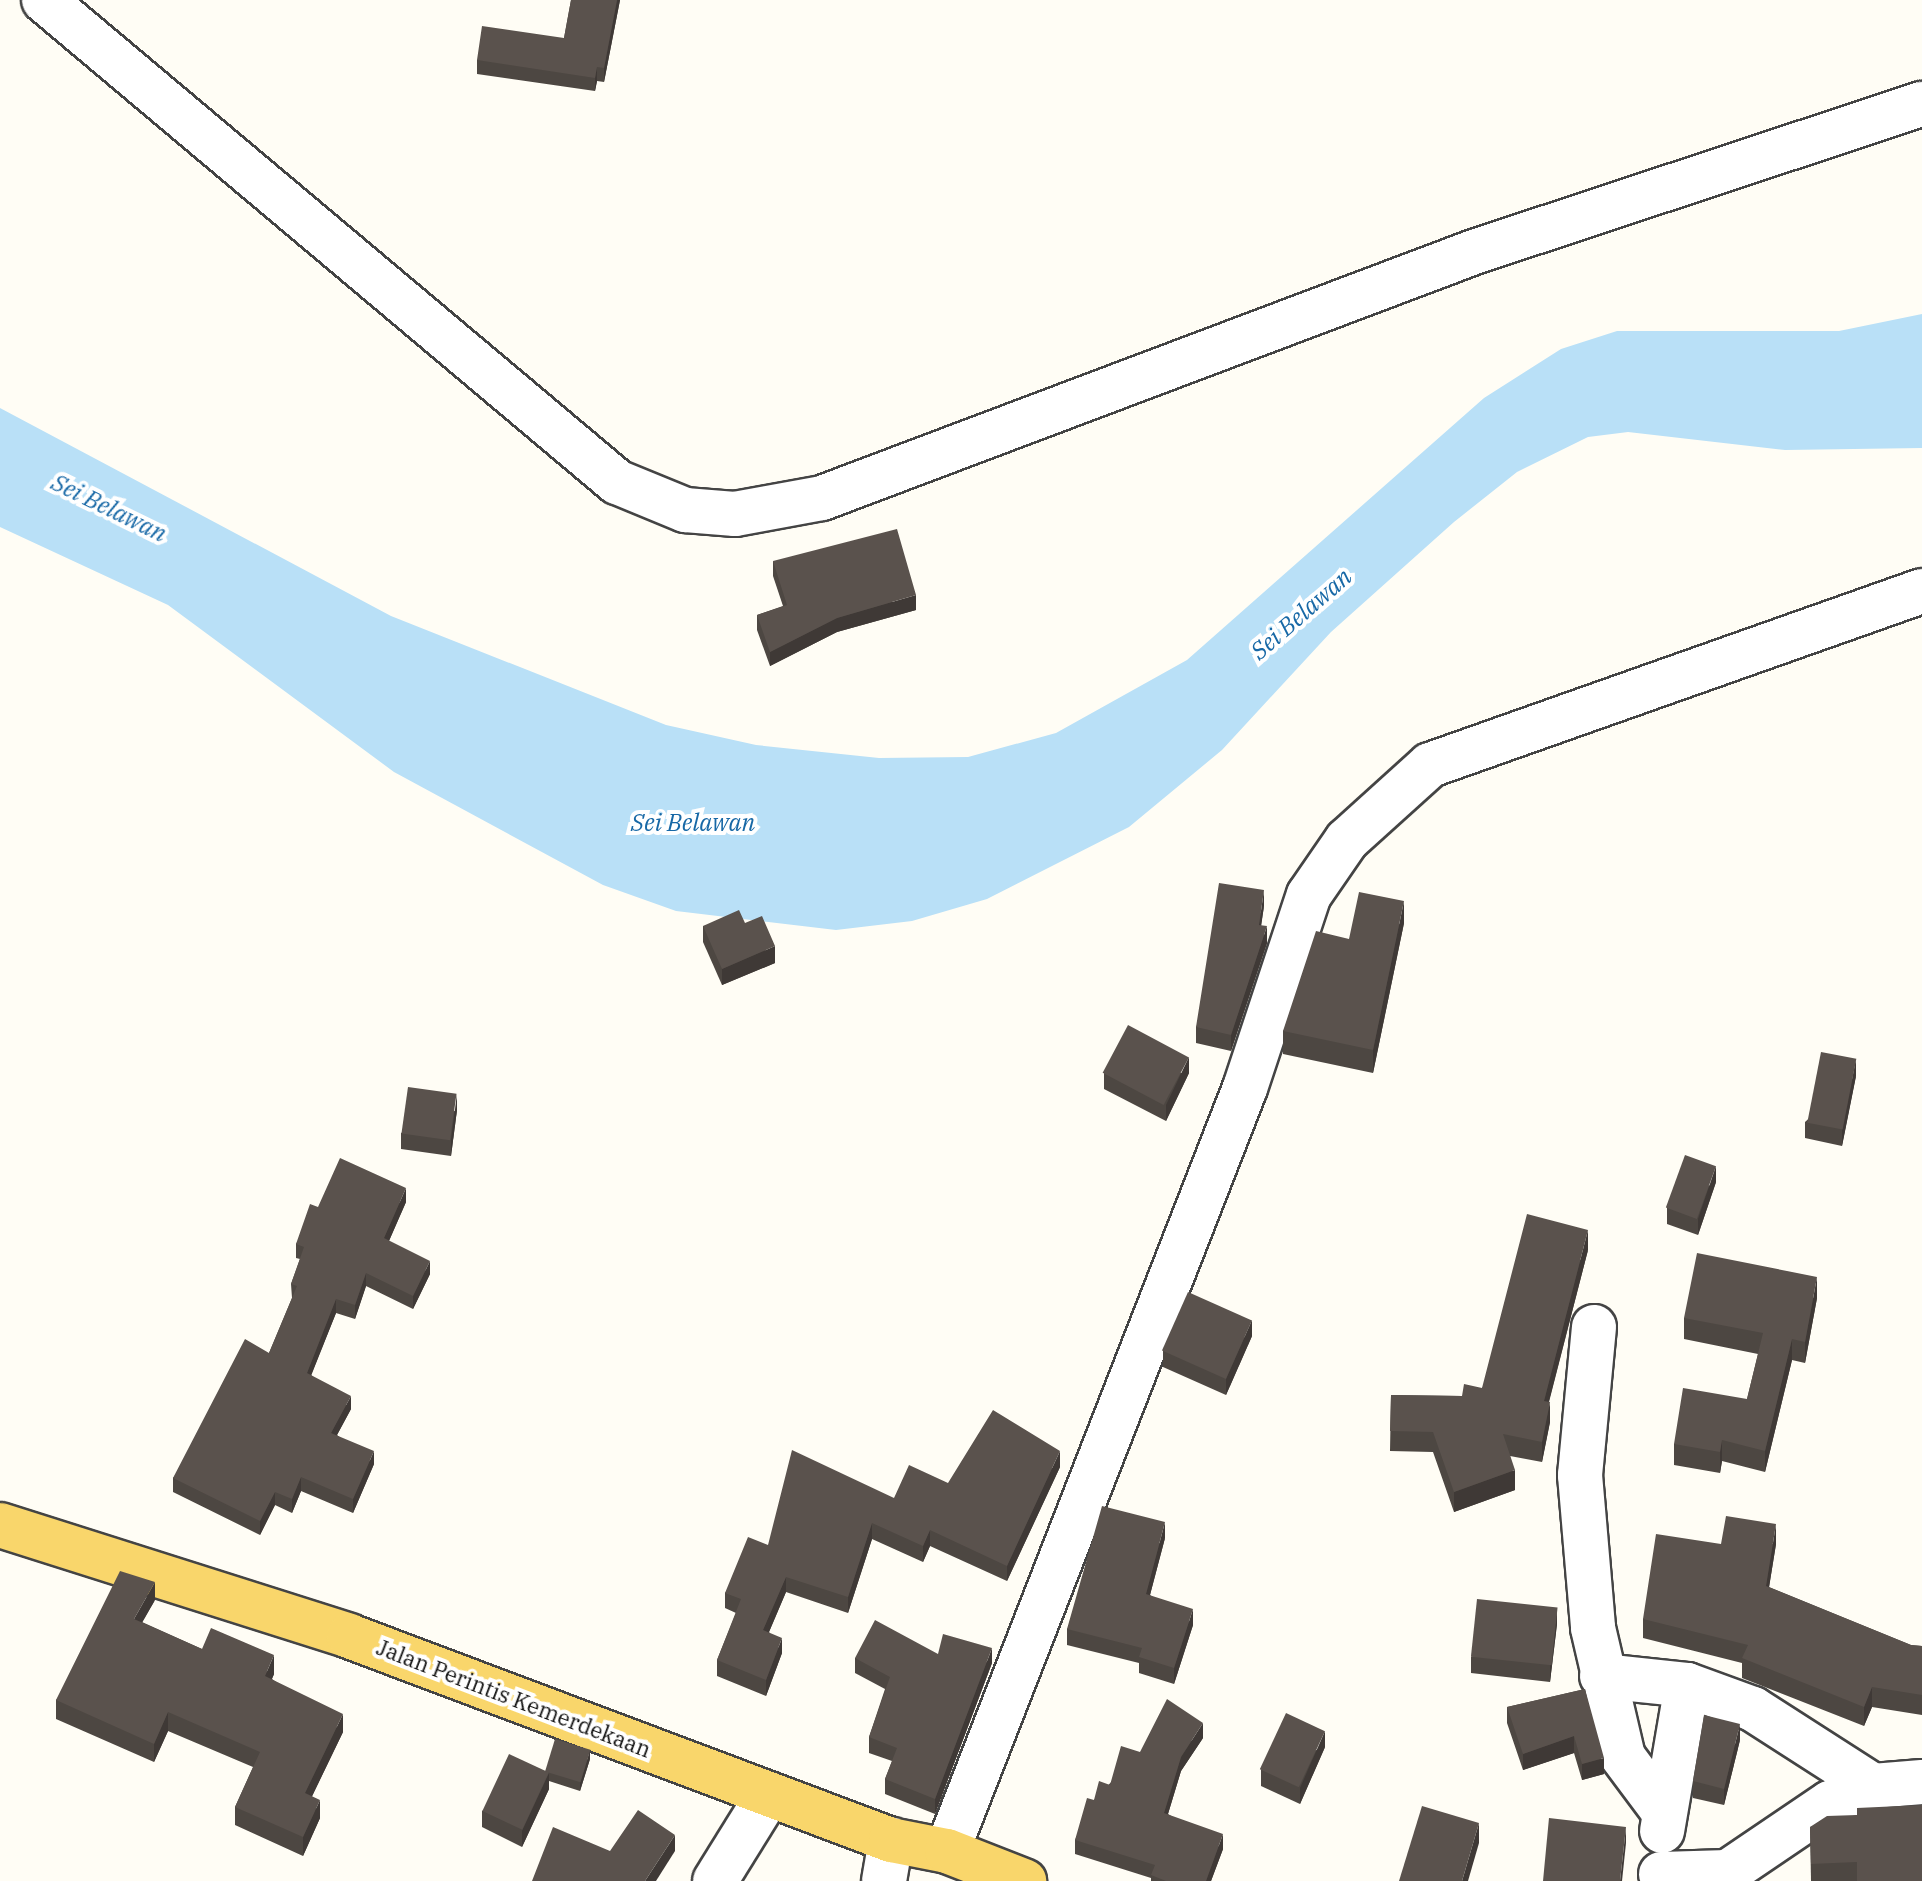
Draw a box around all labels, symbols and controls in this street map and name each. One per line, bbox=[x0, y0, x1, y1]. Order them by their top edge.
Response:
water label: Sei Belawan bbox=[47, 468, 171, 548]
water label: Sei Belawan bbox=[1245, 562, 1357, 666]
water label: Sei Belawan bbox=[631, 809, 755, 837]
street label: Jalan Perintis Kemerdekaan bbox=[373, 1633, 655, 1763]

